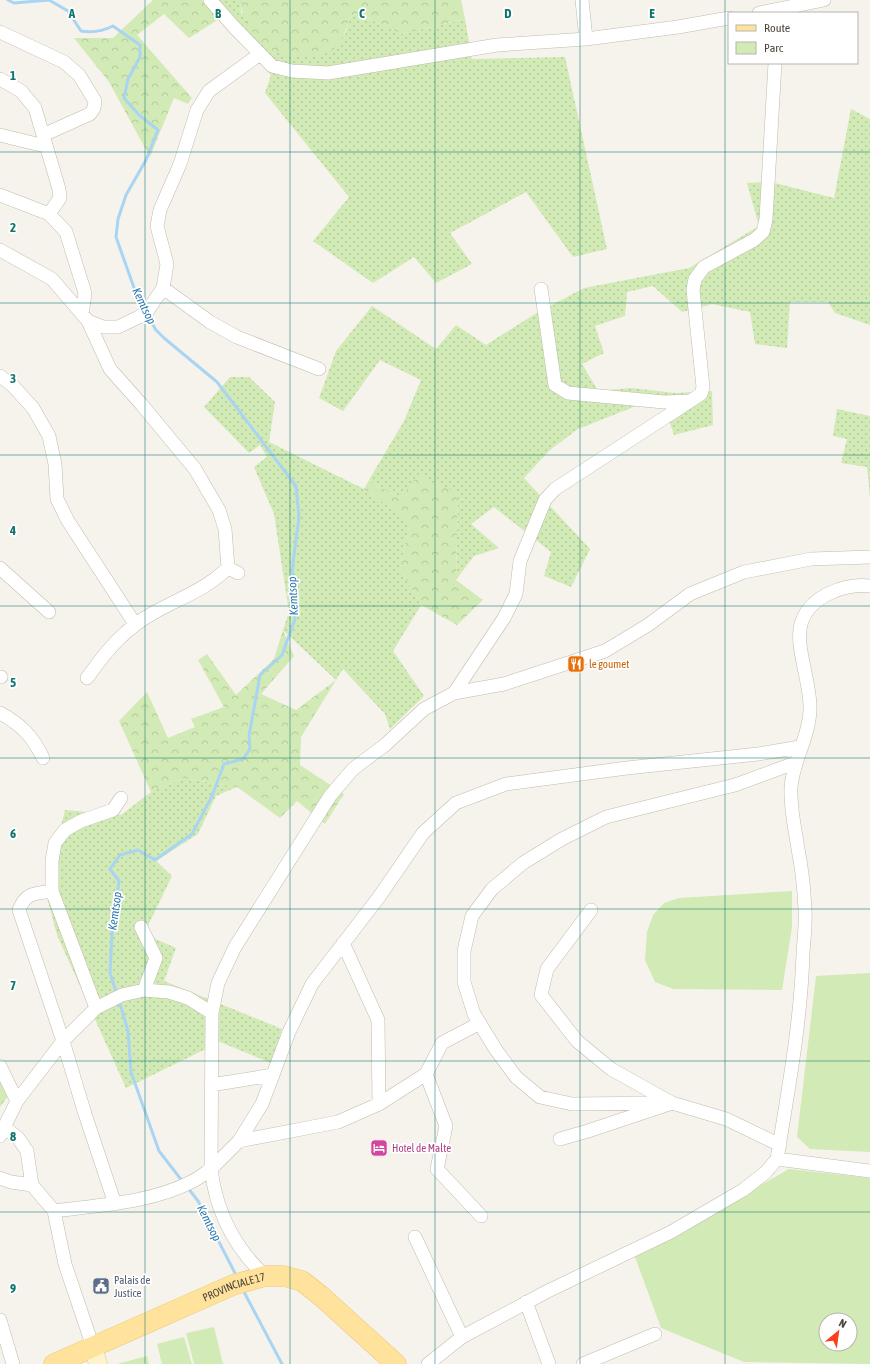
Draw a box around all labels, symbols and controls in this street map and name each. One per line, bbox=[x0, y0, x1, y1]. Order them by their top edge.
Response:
text: A bbox=[68, 6, 76, 21]
text: B bbox=[215, 6, 222, 21]
text: C bbox=[359, 6, 365, 21]
text: D bbox=[504, 6, 512, 21]
text: E bbox=[649, 6, 655, 21]
legend bbox=[728, 12, 858, 64]
text: Route bbox=[764, 21, 790, 35]
text: Parc bbox=[764, 41, 784, 55]
text: 1 bbox=[10, 68, 16, 83]
text: 2 bbox=[10, 220, 16, 235]
water label: Kemtsop bbox=[129, 286, 159, 327]
text: 3 bbox=[10, 371, 16, 386]
text: 4 bbox=[9, 523, 16, 538]
water label: Kemtsop bbox=[285, 576, 301, 616]
restaurant icon: le goumet bbox=[566, 654, 586, 674]
place label: le goumet bbox=[589, 658, 629, 670]
text: 5 bbox=[10, 675, 16, 690]
text: 6 bbox=[10, 826, 16, 841]
water label: Kemtsop bbox=[105, 891, 125, 931]
text: 7 bbox=[10, 978, 16, 993]
text: 8 bbox=[10, 1129, 16, 1144]
hotel icon: Hotel de Malte bbox=[369, 1138, 389, 1158]
place label: Hotel de Malte bbox=[392, 1142, 451, 1154]
water label: Kemtsop bbox=[194, 1203, 224, 1244]
street label: PROVINCIALE 17 bbox=[201, 1270, 267, 1304]
place label: Palais de Justice bbox=[114, 1274, 150, 1299]
public building icon: Palais de Justice bbox=[91, 1276, 111, 1296]
text: 9 bbox=[10, 1281, 16, 1296]
north arrow bbox=[818, 1312, 858, 1352]
text: N bbox=[837, 1316, 849, 1330]

